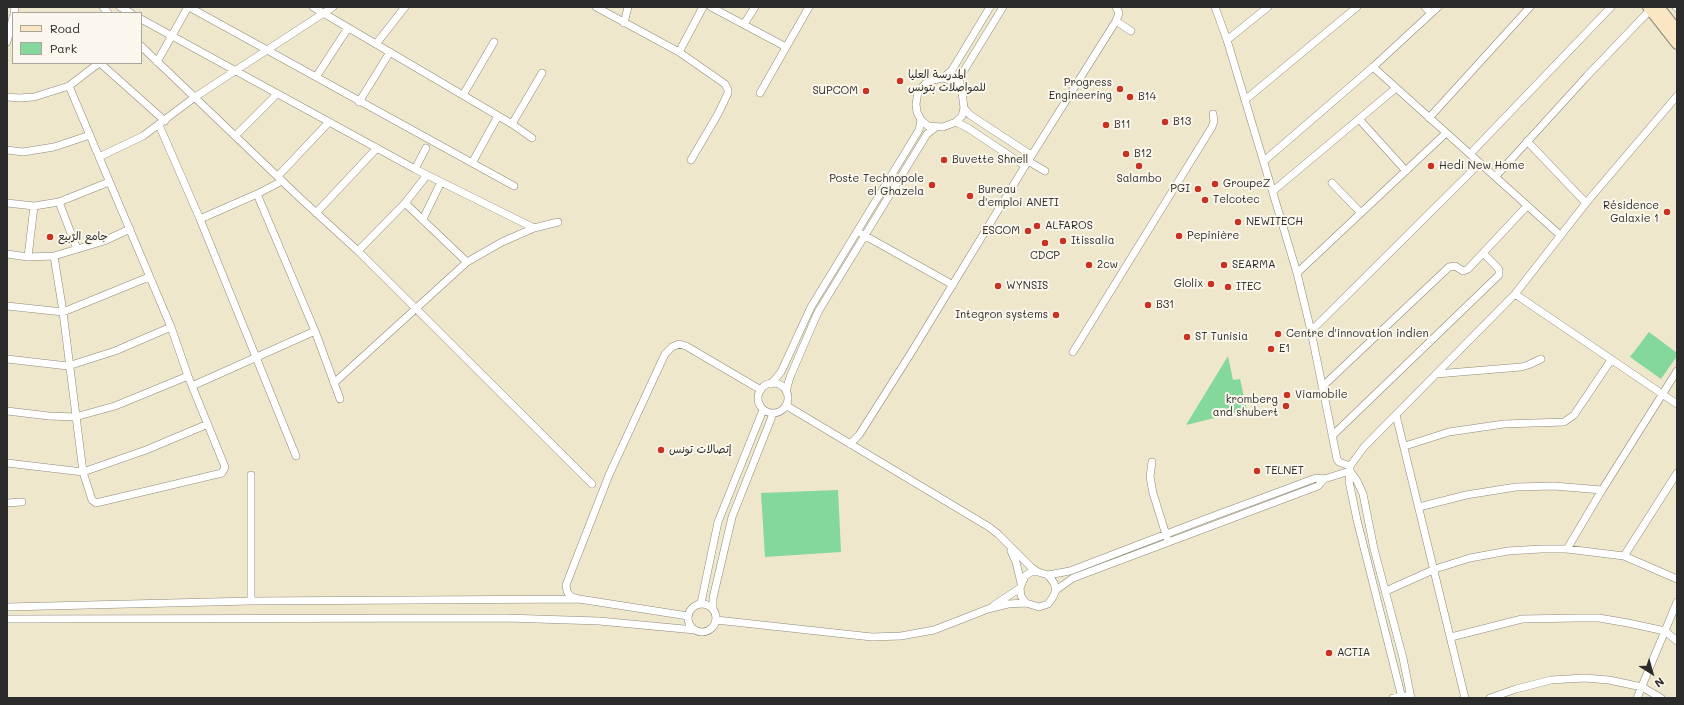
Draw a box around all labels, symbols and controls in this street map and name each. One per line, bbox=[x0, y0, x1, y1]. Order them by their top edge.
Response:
legend bbox=[12, 12, 142, 64]
text: Road bbox=[50, 20, 80, 36]
text: Park bbox=[50, 40, 77, 56]
place label: المدرسة العليا للمواصلات بتونس bbox=[908, 68, 986, 94]
marker: المدرسة العليا للمواصلات بتونس bbox=[895, 76, 905, 86]
place label: Progress Engineering bbox=[1049, 76, 1112, 102]
place label: SUPCOM bbox=[812, 84, 858, 98]
marker: Progress Engineering bbox=[1115, 84, 1125, 94]
marker: SUPCOM bbox=[861, 86, 871, 96]
place label: B14 bbox=[1138, 90, 1156, 104]
marker: B14 bbox=[1125, 92, 1135, 102]
place label: B13 bbox=[1173, 115, 1191, 129]
marker: B13 bbox=[1160, 117, 1170, 127]
place label: B11 bbox=[1114, 118, 1131, 132]
marker: B11 bbox=[1101, 120, 1111, 130]
place label: B12 bbox=[1134, 147, 1152, 161]
marker: B12 bbox=[1121, 149, 1131, 159]
place label: Buvette Shnell bbox=[952, 153, 1028, 167]
marker: Buvette Shnell bbox=[939, 155, 949, 165]
place label: Hedi New Home bbox=[1439, 159, 1524, 173]
marker: Salambo bbox=[1134, 161, 1144, 171]
marker: Hedi New Home bbox=[1426, 161, 1436, 171]
place label: Poste Technopole el Ghazela bbox=[829, 172, 924, 198]
place label: Salambo bbox=[1117, 172, 1161, 186]
place label: GroupeZ bbox=[1223, 177, 1270, 191]
marker: GroupeZ bbox=[1210, 179, 1220, 189]
marker: Poste Technopole el Ghazela bbox=[927, 180, 937, 190]
place label: PGI bbox=[1170, 182, 1190, 196]
place label: Bureau d'emploi ANETI bbox=[978, 183, 1059, 209]
marker: PGI bbox=[1193, 184, 1203, 194]
marker: Bureau d'emploi ANETI bbox=[965, 191, 975, 201]
place label: Telcotec bbox=[1213, 193, 1260, 207]
marker: Telcotec bbox=[1200, 195, 1210, 205]
place label: Résidence Galaxie 1 bbox=[1603, 199, 1659, 225]
marker: Résidence Galaxie 1 bbox=[1662, 207, 1672, 217]
place label: NEWITECH bbox=[1246, 215, 1303, 229]
marker: NEWITECH bbox=[1233, 217, 1243, 227]
place label: ALFAROS bbox=[1045, 219, 1093, 233]
marker: ALFAROS bbox=[1032, 221, 1042, 231]
place label: ESCOM bbox=[982, 224, 1020, 238]
marker: ESCOM bbox=[1023, 226, 1033, 236]
place label: Pepinière bbox=[1187, 229, 1239, 243]
place label: جامع الرّبيع bbox=[58, 230, 108, 244]
marker: Pepinière bbox=[1174, 231, 1184, 241]
marker: جامع الرّبيع bbox=[45, 232, 55, 242]
place label: Itissalia bbox=[1071, 234, 1115, 248]
marker: Itissalia bbox=[1058, 236, 1068, 246]
marker: CDCP bbox=[1040, 238, 1050, 248]
place label: CDCP bbox=[1030, 249, 1060, 263]
place label: 2cw bbox=[1097, 258, 1118, 272]
place label: SEARMA bbox=[1232, 258, 1276, 272]
marker: 2cw bbox=[1084, 260, 1094, 270]
marker: SEARMA bbox=[1219, 260, 1229, 270]
place label: Glolix bbox=[1174, 277, 1203, 291]
place label: WYNSIS bbox=[1006, 279, 1048, 293]
marker: Glolix bbox=[1206, 279, 1216, 289]
place label: ITEC bbox=[1236, 280, 1261, 294]
marker: WYNSIS bbox=[993, 281, 1003, 291]
marker: ITEC bbox=[1223, 282, 1233, 292]
place label: B31 bbox=[1156, 298, 1174, 312]
marker: B31 bbox=[1143, 300, 1153, 310]
place label: Integron systems bbox=[955, 308, 1048, 322]
marker: Integron systems bbox=[1051, 310, 1061, 320]
place label: Centre d'innovation indien bbox=[1286, 327, 1429, 341]
marker: Centre d'innovation indien bbox=[1273, 329, 1283, 339]
place label: ST Tunisia bbox=[1195, 330, 1248, 344]
marker: ST Tunisia bbox=[1182, 332, 1192, 342]
place label: E1 bbox=[1279, 342, 1290, 356]
marker: E1 bbox=[1266, 344, 1276, 354]
place label: Viamobile bbox=[1295, 388, 1348, 402]
marker: Viamobile bbox=[1282, 390, 1292, 400]
place label: kromberg and shubert bbox=[1213, 393, 1278, 419]
marker: kromberg and shubert bbox=[1281, 401, 1291, 411]
place label: إتصالات تونس bbox=[669, 443, 732, 457]
marker: إتصالات تونس bbox=[656, 445, 666, 455]
place label: TELNET bbox=[1265, 464, 1304, 478]
marker: TELNET bbox=[1252, 466, 1262, 476]
place label: ACTIA bbox=[1337, 646, 1370, 660]
marker: ACTIA bbox=[1324, 648, 1334, 658]
north arrow bbox=[1632, 653, 1672, 693]
text: N bbox=[1652, 674, 1667, 691]

